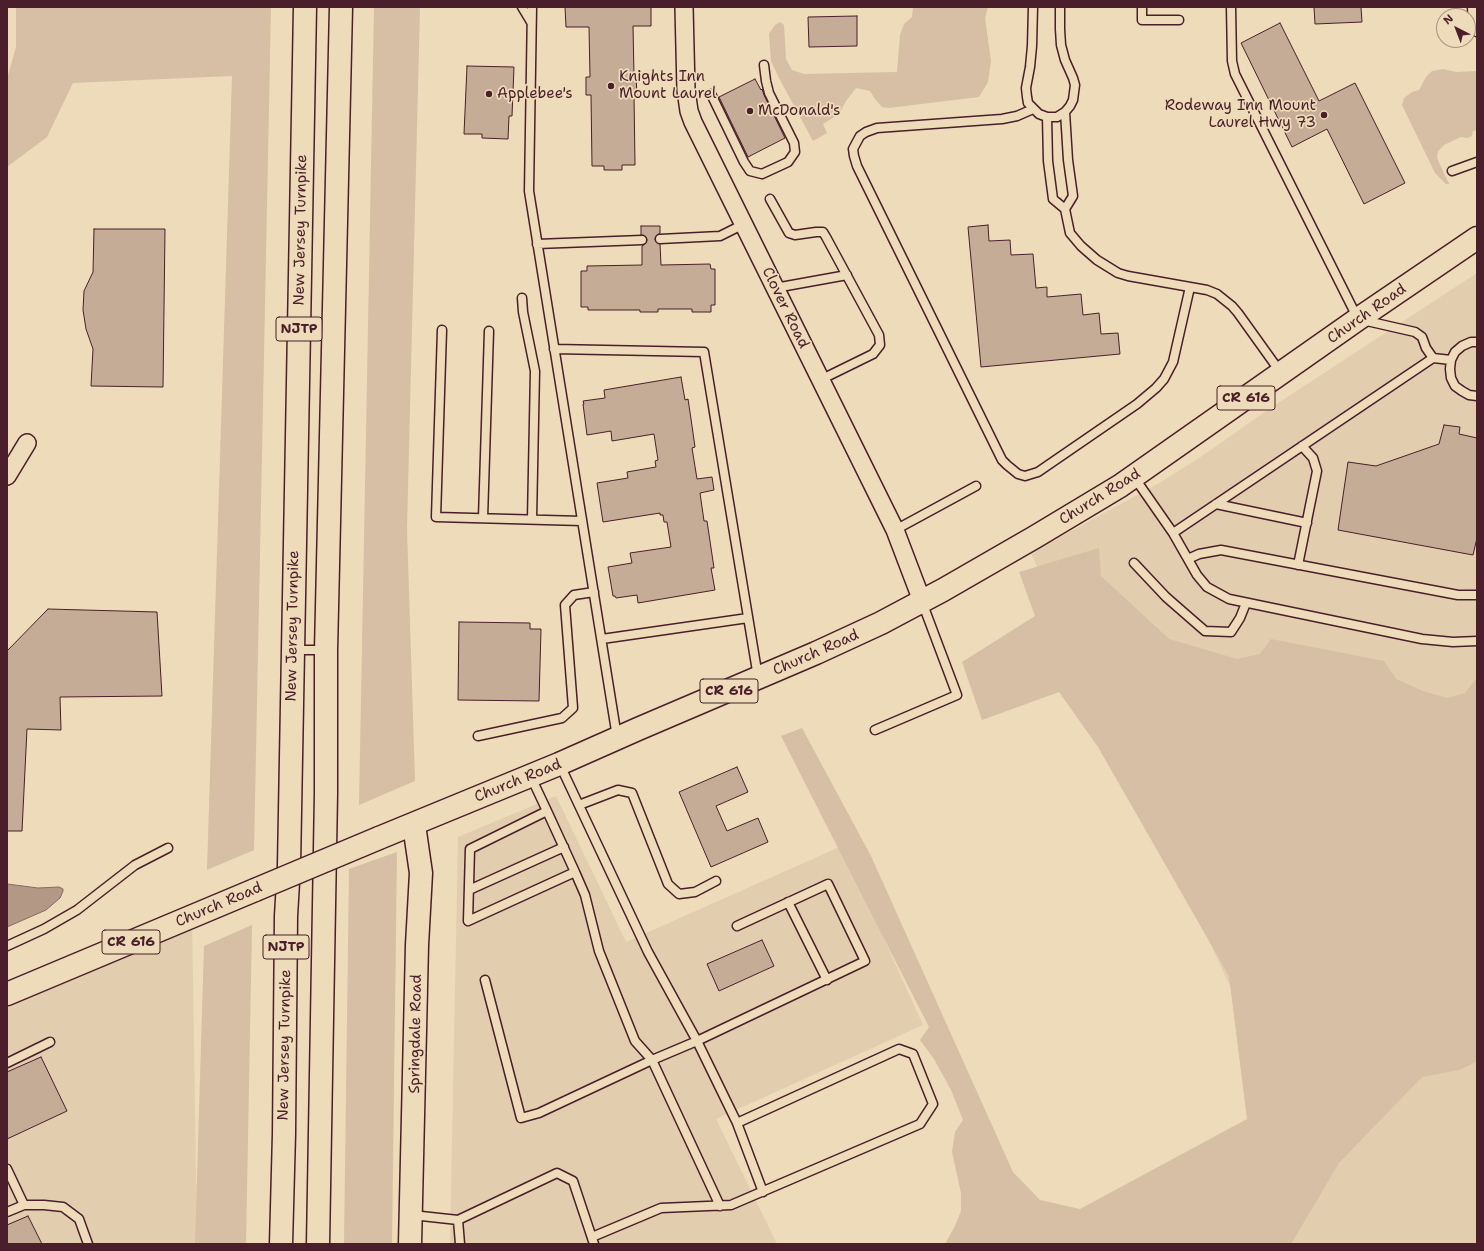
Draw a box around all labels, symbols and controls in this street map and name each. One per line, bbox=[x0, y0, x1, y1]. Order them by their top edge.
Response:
north arrow bbox=[1436, 8, 1476, 48]
text: N bbox=[1440, 11, 1457, 28]
place label: Knights Inn Mount Laurel bbox=[619, 68, 717, 103]
marker: Knights Inn Mount Laurel bbox=[606, 81, 616, 91]
place label: Applebee's bbox=[497, 85, 573, 103]
marker: Applebee's bbox=[484, 89, 494, 99]
place label: Rodeway Inn Mount Laurel Hwy 73 bbox=[1165, 97, 1316, 132]
place label: McDonald's bbox=[758, 102, 840, 120]
marker: McDonald's bbox=[745, 106, 755, 116]
marker: Rodeway Inn Mount Laurel Hwy 73 bbox=[1319, 110, 1329, 120]
street label: New Jersey Turnpike bbox=[291, 154, 311, 306]
street label: Clover Road bbox=[758, 264, 812, 352]
street label: Church Road bbox=[1324, 280, 1410, 348]
road number: NJTP bbox=[276, 317, 322, 341]
road number: CR 616 bbox=[1217, 386, 1275, 410]
street label: Church Road bbox=[1056, 465, 1144, 529]
street label: New Jersey Turnpike bbox=[283, 550, 303, 702]
street label: Church Road bbox=[770, 626, 862, 680]
road number: CR 616 bbox=[700, 679, 758, 703]
street label: Church Road bbox=[472, 755, 564, 807]
street label: Church Road bbox=[173, 879, 265, 931]
road number: CR 616 bbox=[102, 930, 160, 954]
road number: NJTP bbox=[263, 935, 309, 959]
street label: New Jersey Turnpike bbox=[275, 969, 295, 1121]
street label: Springdale Road bbox=[406, 974, 426, 1094]

